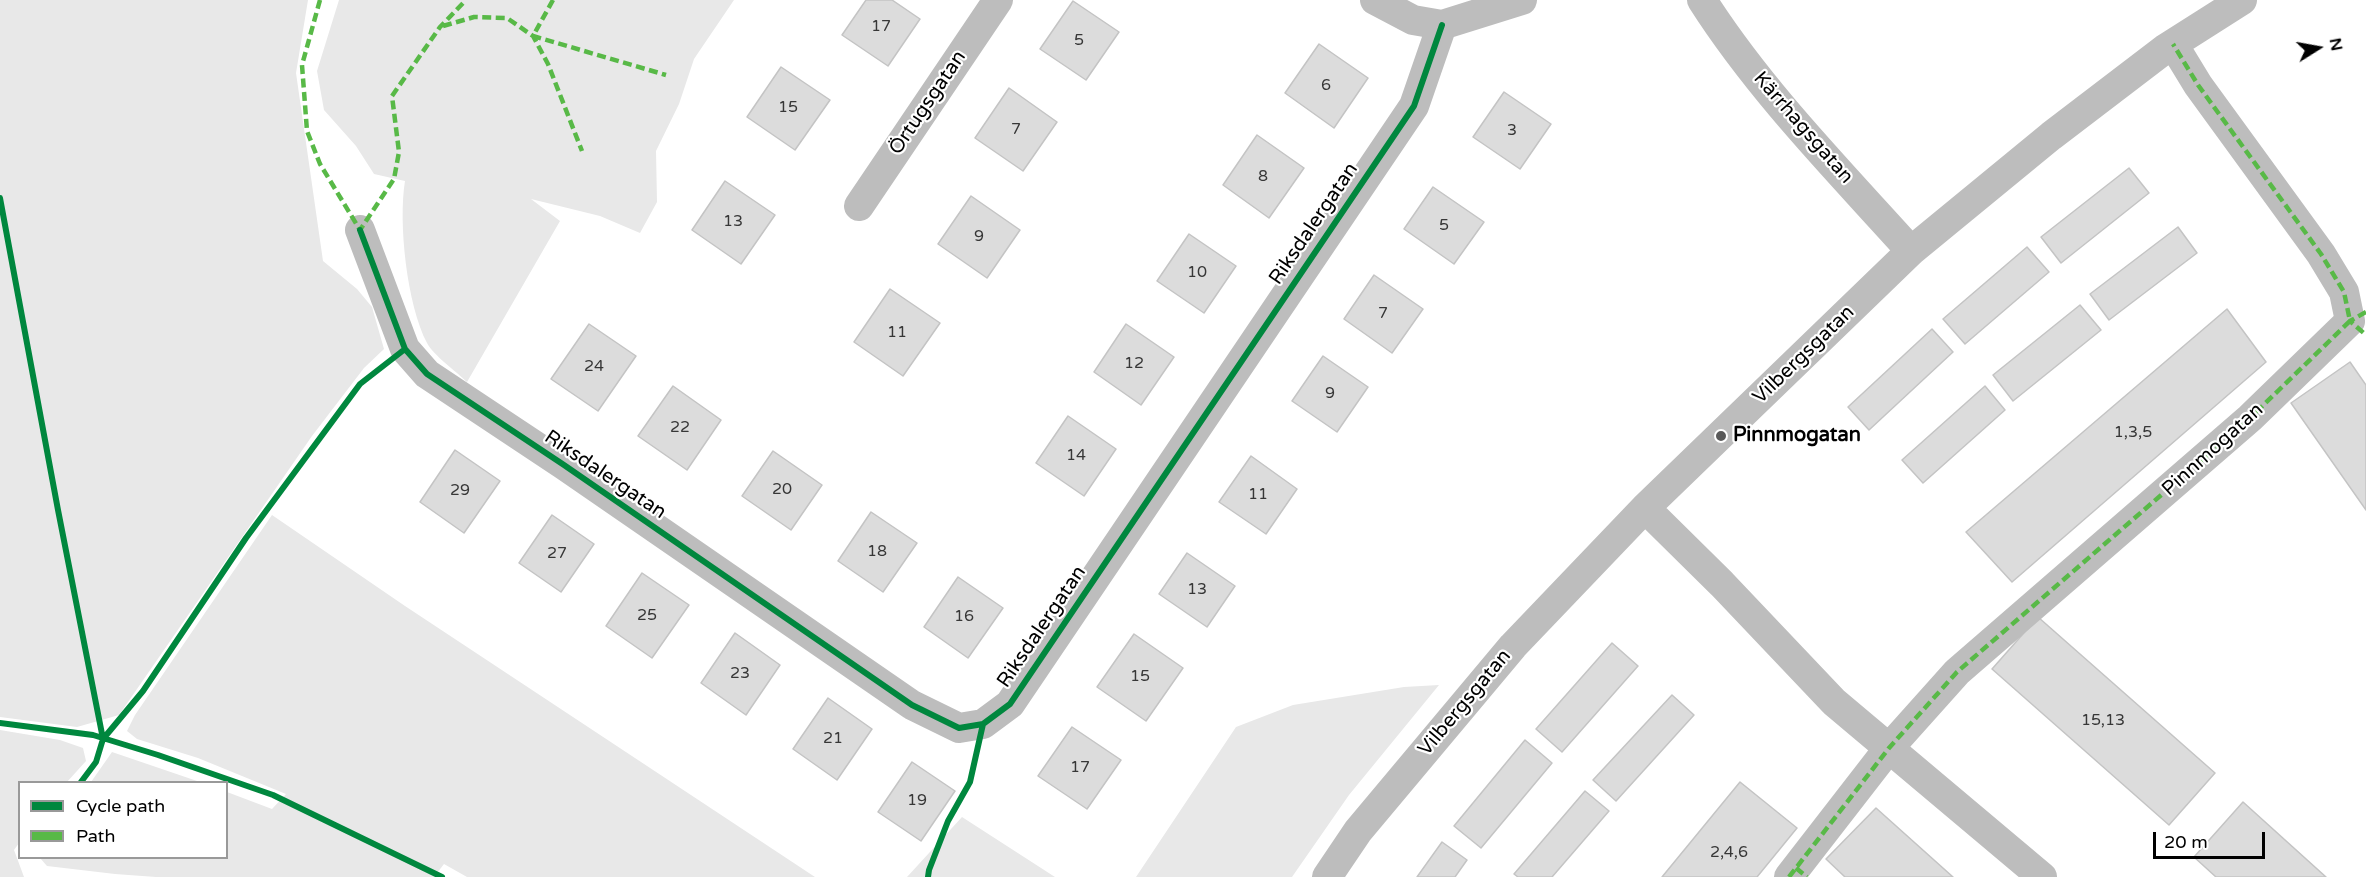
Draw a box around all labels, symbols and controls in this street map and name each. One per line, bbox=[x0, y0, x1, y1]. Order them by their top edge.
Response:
house number: 17 bbox=[871, 17, 891, 37]
north arrow bbox=[2288, 18, 2348, 78]
house number: 5 bbox=[1074, 31, 1084, 51]
text: N bbox=[2325, 36, 2347, 53]
street label: Örtugsgatan bbox=[884, 46, 972, 160]
street label: Kärrhagsgatan bbox=[1748, 67, 1858, 189]
house number: 6 bbox=[1321, 76, 1331, 96]
house number: 15 bbox=[778, 98, 798, 118]
house number: 7 bbox=[1011, 120, 1021, 140]
house number: 3 bbox=[1507, 121, 1517, 141]
street label: Riksdalergatan bbox=[1264, 159, 1364, 289]
house number: 8 bbox=[1258, 167, 1268, 187]
house number: 13 bbox=[723, 212, 743, 232]
house number: 5 bbox=[1439, 216, 1449, 236]
house number: 9 bbox=[974, 227, 984, 247]
house number: 10 bbox=[1187, 263, 1207, 283]
street label: Vilbergsgatan bbox=[1748, 301, 1860, 409]
house number: 7 bbox=[1378, 304, 1388, 324]
house number: 11 bbox=[887, 323, 907, 343]
house number: 12 bbox=[1124, 354, 1144, 374]
house number: 24 bbox=[584, 357, 604, 377]
house number: 9 bbox=[1325, 384, 1335, 404]
street label: Pinnmogatan bbox=[2157, 398, 2269, 502]
house number: 22 bbox=[670, 418, 690, 438]
house number: 1,3,5 bbox=[2114, 423, 2152, 443]
place label: Pinnmogatan bbox=[1733, 424, 1861, 448]
street label: Riksdalergatan bbox=[540, 425, 670, 525]
marker: Pinnmogatan bbox=[1714, 429, 1728, 443]
house number: 14 bbox=[1066, 446, 1086, 466]
house number: 20 bbox=[772, 480, 792, 500]
house number: 29 bbox=[450, 481, 470, 501]
house number: 11 bbox=[1248, 485, 1268, 505]
house number: 18 bbox=[867, 542, 887, 562]
house number: 27 bbox=[547, 544, 567, 564]
street label: Riksdalergatan bbox=[992, 562, 1092, 692]
house number: 13 bbox=[1187, 580, 1207, 600]
house number: 25 bbox=[637, 606, 657, 626]
house number: 16 bbox=[954, 607, 974, 627]
street label: Vilbergsgatan bbox=[1413, 645, 1517, 761]
house number: 23 bbox=[730, 664, 750, 684]
house number: 15 bbox=[1130, 667, 1150, 687]
house number: 15,13 bbox=[2081, 711, 2125, 731]
house number: 21 bbox=[823, 729, 843, 749]
house number: 17 bbox=[1070, 758, 1090, 778]
legend bbox=[18, 781, 228, 859]
house number: 19 bbox=[907, 791, 927, 811]
text: Cycle path bbox=[76, 795, 165, 817]
scale bar bbox=[2156, 820, 2268, 858]
text: Path bbox=[76, 825, 115, 847]
text: 20 m bbox=[2164, 831, 2208, 853]
house number: 2,4,6 bbox=[1710, 843, 1748, 863]

